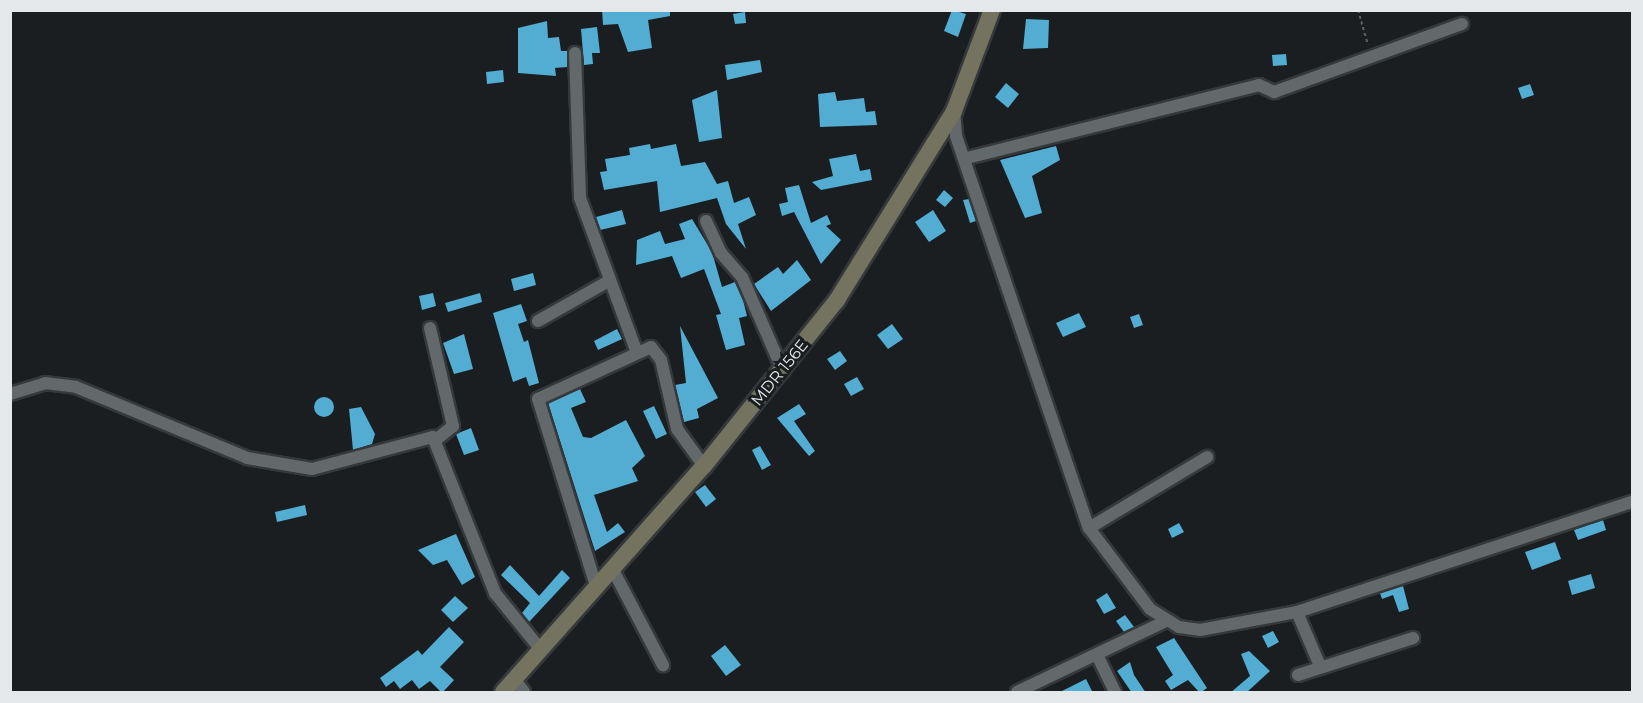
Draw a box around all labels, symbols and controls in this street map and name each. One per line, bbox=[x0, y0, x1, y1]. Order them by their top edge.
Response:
street label: MDR 156E bbox=[748, 336, 812, 410]

